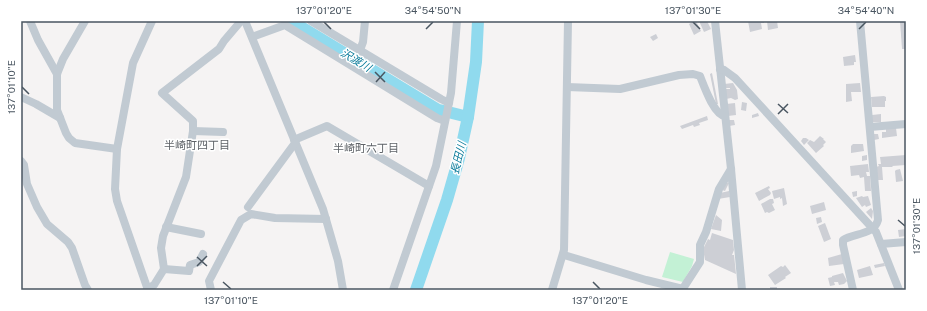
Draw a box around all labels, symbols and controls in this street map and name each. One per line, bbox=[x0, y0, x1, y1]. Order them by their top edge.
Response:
text: 137°01'20"E bbox=[296, 4, 352, 16]
text: 34°54'50"N bbox=[405, 4, 461, 16]
text: 137°01'30"E bbox=[665, 4, 721, 16]
text: 34°54'40"N bbox=[838, 4, 894, 16]
water label: 沢渡川 bbox=[339, 46, 374, 74]
text: 137°01'10"E bbox=[5, 60, 17, 114]
district label: 半崎町四丁目 bbox=[164, 139, 230, 151]
water label: 長田川 bbox=[448, 140, 468, 175]
district label: 半崎町六丁目 bbox=[333, 142, 399, 154]
text: 137°01'30"E bbox=[910, 198, 922, 254]
text: 137°01'10"E bbox=[204, 294, 258, 306]
text: 137°01'20"E bbox=[572, 294, 628, 306]

